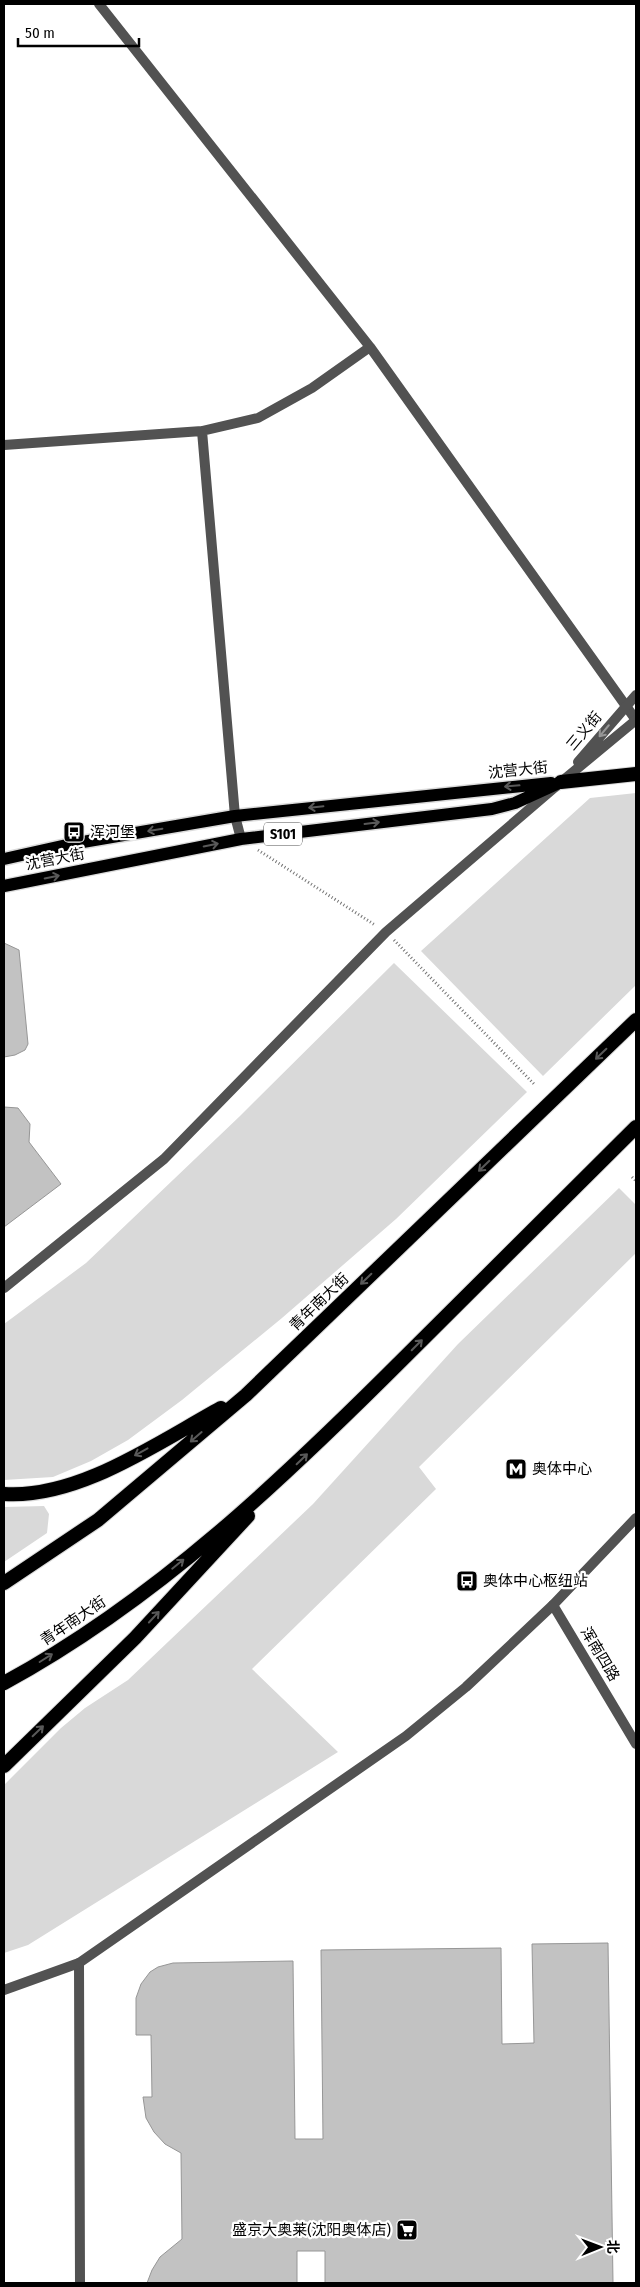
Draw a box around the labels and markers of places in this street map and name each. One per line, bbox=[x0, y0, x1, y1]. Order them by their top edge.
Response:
bus stop icon: 浑河堡 bbox=[62, 820, 86, 844]
place label: 浑河堡 bbox=[90, 823, 135, 841]
metro station icon: 奥体中心 bbox=[504, 1457, 528, 1481]
place label: 奥体中心 bbox=[532, 1460, 592, 1478]
bus stop icon: 奥体中心枢纽站 bbox=[455, 1569, 479, 1593]
place label: 奥体中心枢纽站 bbox=[483, 1572, 588, 1590]
supermarket icon: 盛京大奥莱(沈阳奥体店) bbox=[395, 2218, 419, 2242]
place label: 盛京大奥莱(沈阳奥体店) bbox=[232, 2221, 391, 2239]

